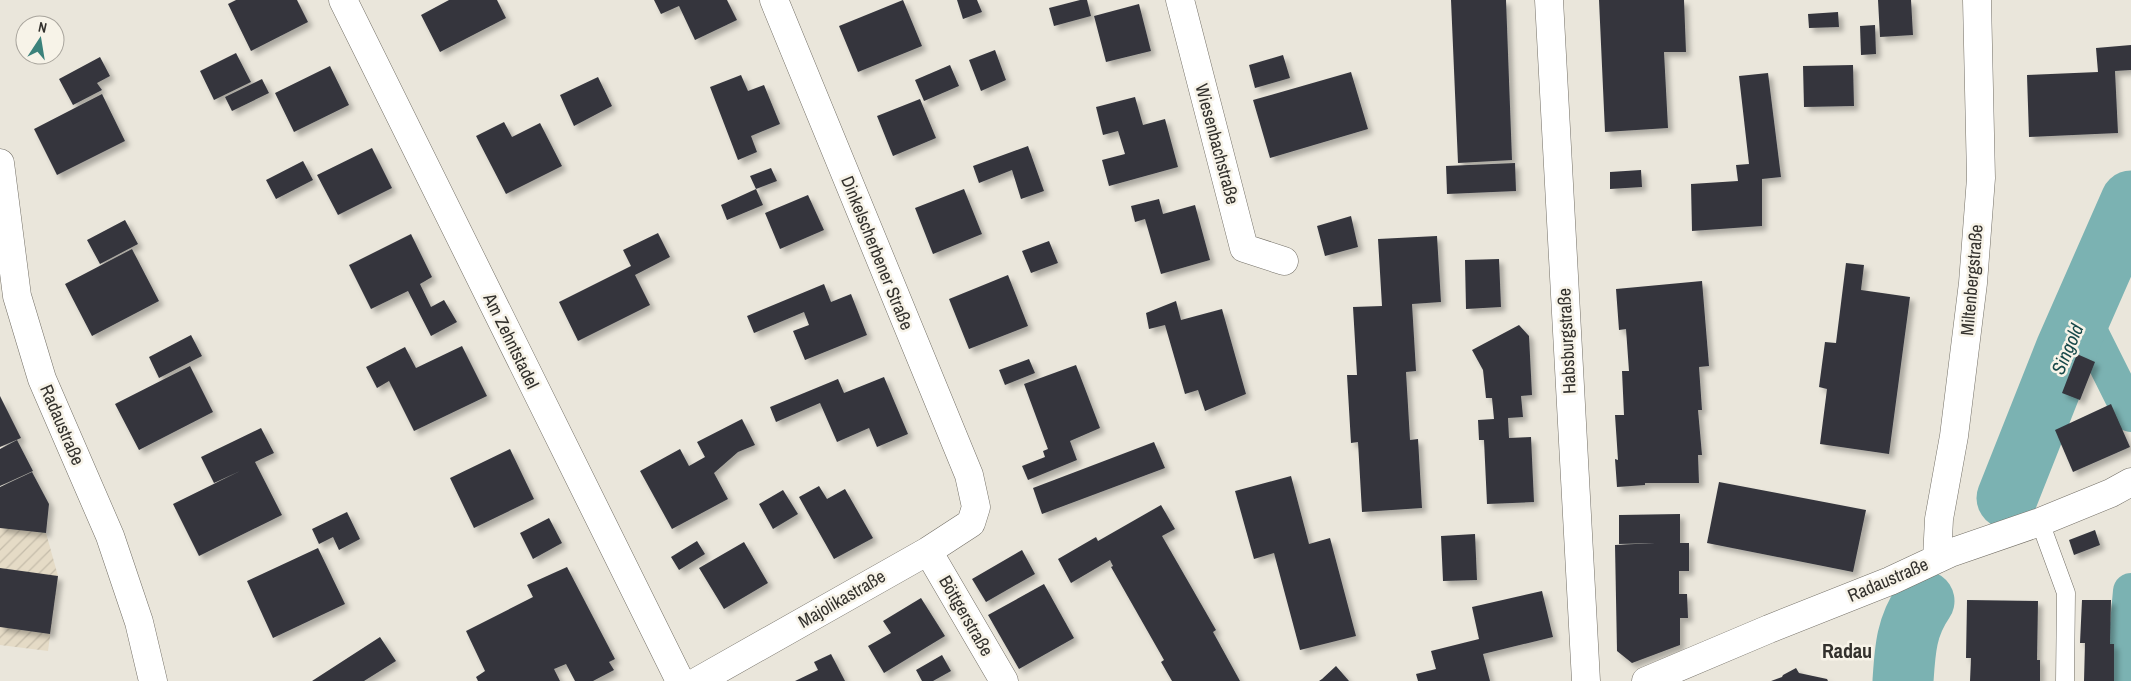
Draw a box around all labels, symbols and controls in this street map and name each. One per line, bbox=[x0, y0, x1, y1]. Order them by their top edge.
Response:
north arrow bbox=[15, 15, 65, 65]
text: N bbox=[37, 18, 49, 37]
street label: Wiesenbachstraße bbox=[1189, 81, 1246, 207]
street label: Dinkelscherbener Straße bbox=[835, 172, 920, 334]
street label: Miltenbergstraße bbox=[1954, 223, 1989, 337]
street label: Am Zehntstadel bbox=[477, 288, 545, 393]
street label: Habsburgstraße bbox=[1551, 288, 1582, 395]
water label: Singold bbox=[2045, 319, 2089, 378]
street label: Radaustraße bbox=[34, 381, 91, 469]
street label: Radaustraße bbox=[1844, 551, 1932, 608]
street label: Majolikastraße bbox=[794, 564, 890, 634]
street label: Böttgerstraße bbox=[933, 571, 1000, 661]
district label: Radau bbox=[1822, 637, 1872, 664]

